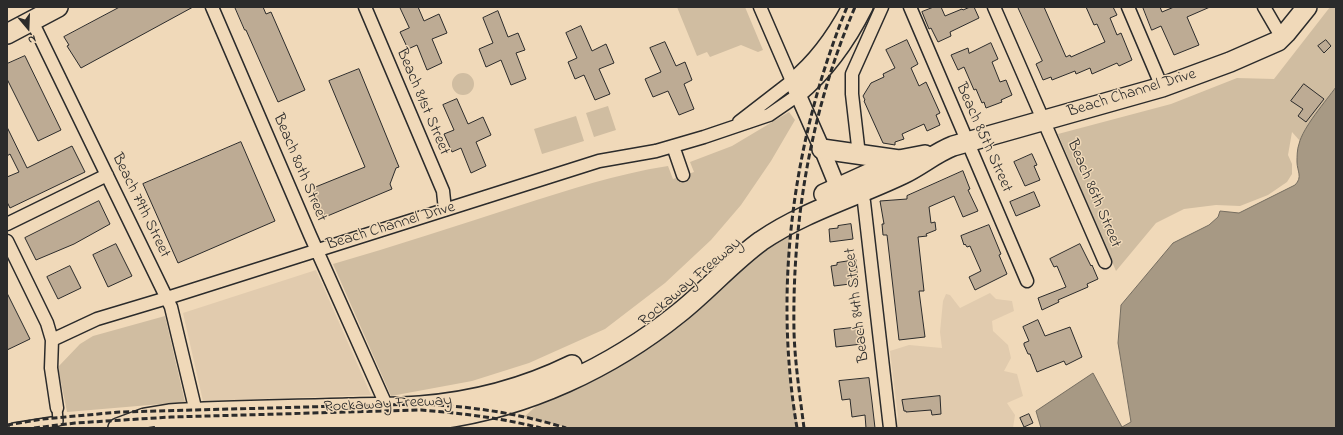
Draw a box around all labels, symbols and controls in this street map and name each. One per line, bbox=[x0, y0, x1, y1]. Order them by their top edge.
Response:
north arrow bbox=[8, 8, 48, 48]
text: N bbox=[26, 31, 38, 48]
street label: Beach 81st Street bbox=[391, 46, 453, 158]
street label: Beach Channel Drive bbox=[1065, 65, 1199, 123]
street label: Beach 85th Street bbox=[950, 80, 1016, 196]
street label: Beach 80th Street bbox=[268, 111, 330, 225]
street label: Beach 86th Street bbox=[1062, 137, 1124, 251]
street label: Beach 79th Street bbox=[106, 151, 174, 261]
street label: Beach Channel Drive bbox=[324, 198, 458, 256]
street label: Rockaway Freeway bbox=[636, 234, 746, 332]
street label: Beach 84th Street bbox=[841, 247, 875, 363]
street label: Rockaway Freeway bbox=[323, 392, 453, 418]

